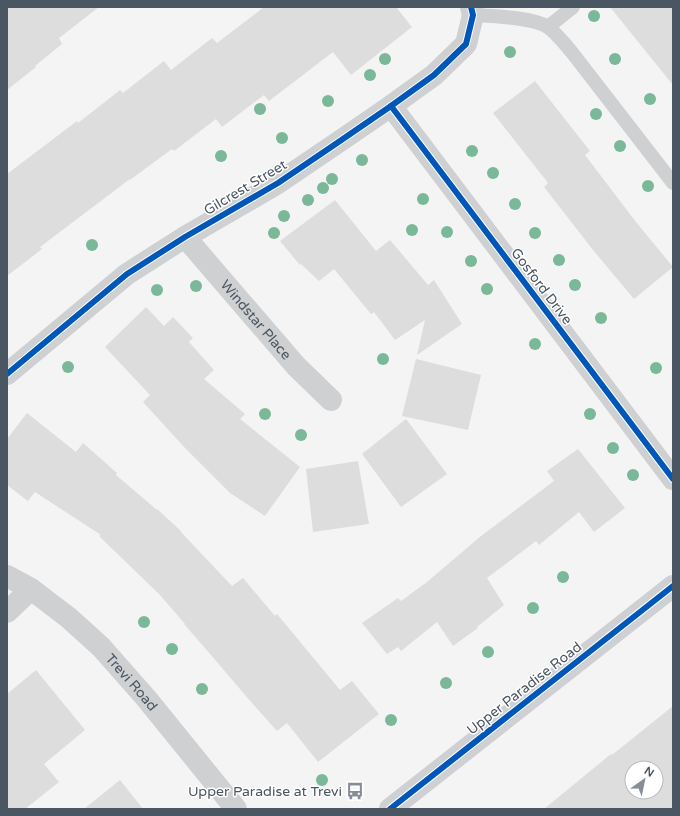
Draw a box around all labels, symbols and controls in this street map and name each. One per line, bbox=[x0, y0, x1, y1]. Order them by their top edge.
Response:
street label: Gilcrest Street bbox=[201, 156, 290, 219]
street label: Gosford Drive bbox=[507, 245, 576, 328]
street label: Windstar Place bbox=[217, 277, 295, 363]
street label: Upper Paradise Road bbox=[464, 638, 585, 738]
street label: Trevi Road bbox=[102, 650, 161, 714]
north arrow bbox=[624, 760, 664, 800]
text: N bbox=[642, 764, 656, 780]
bus stop icon: Upper Paradise at Trevi bbox=[345, 781, 365, 801]
place label: Upper Paradise at Trevi bbox=[188, 783, 342, 800]

